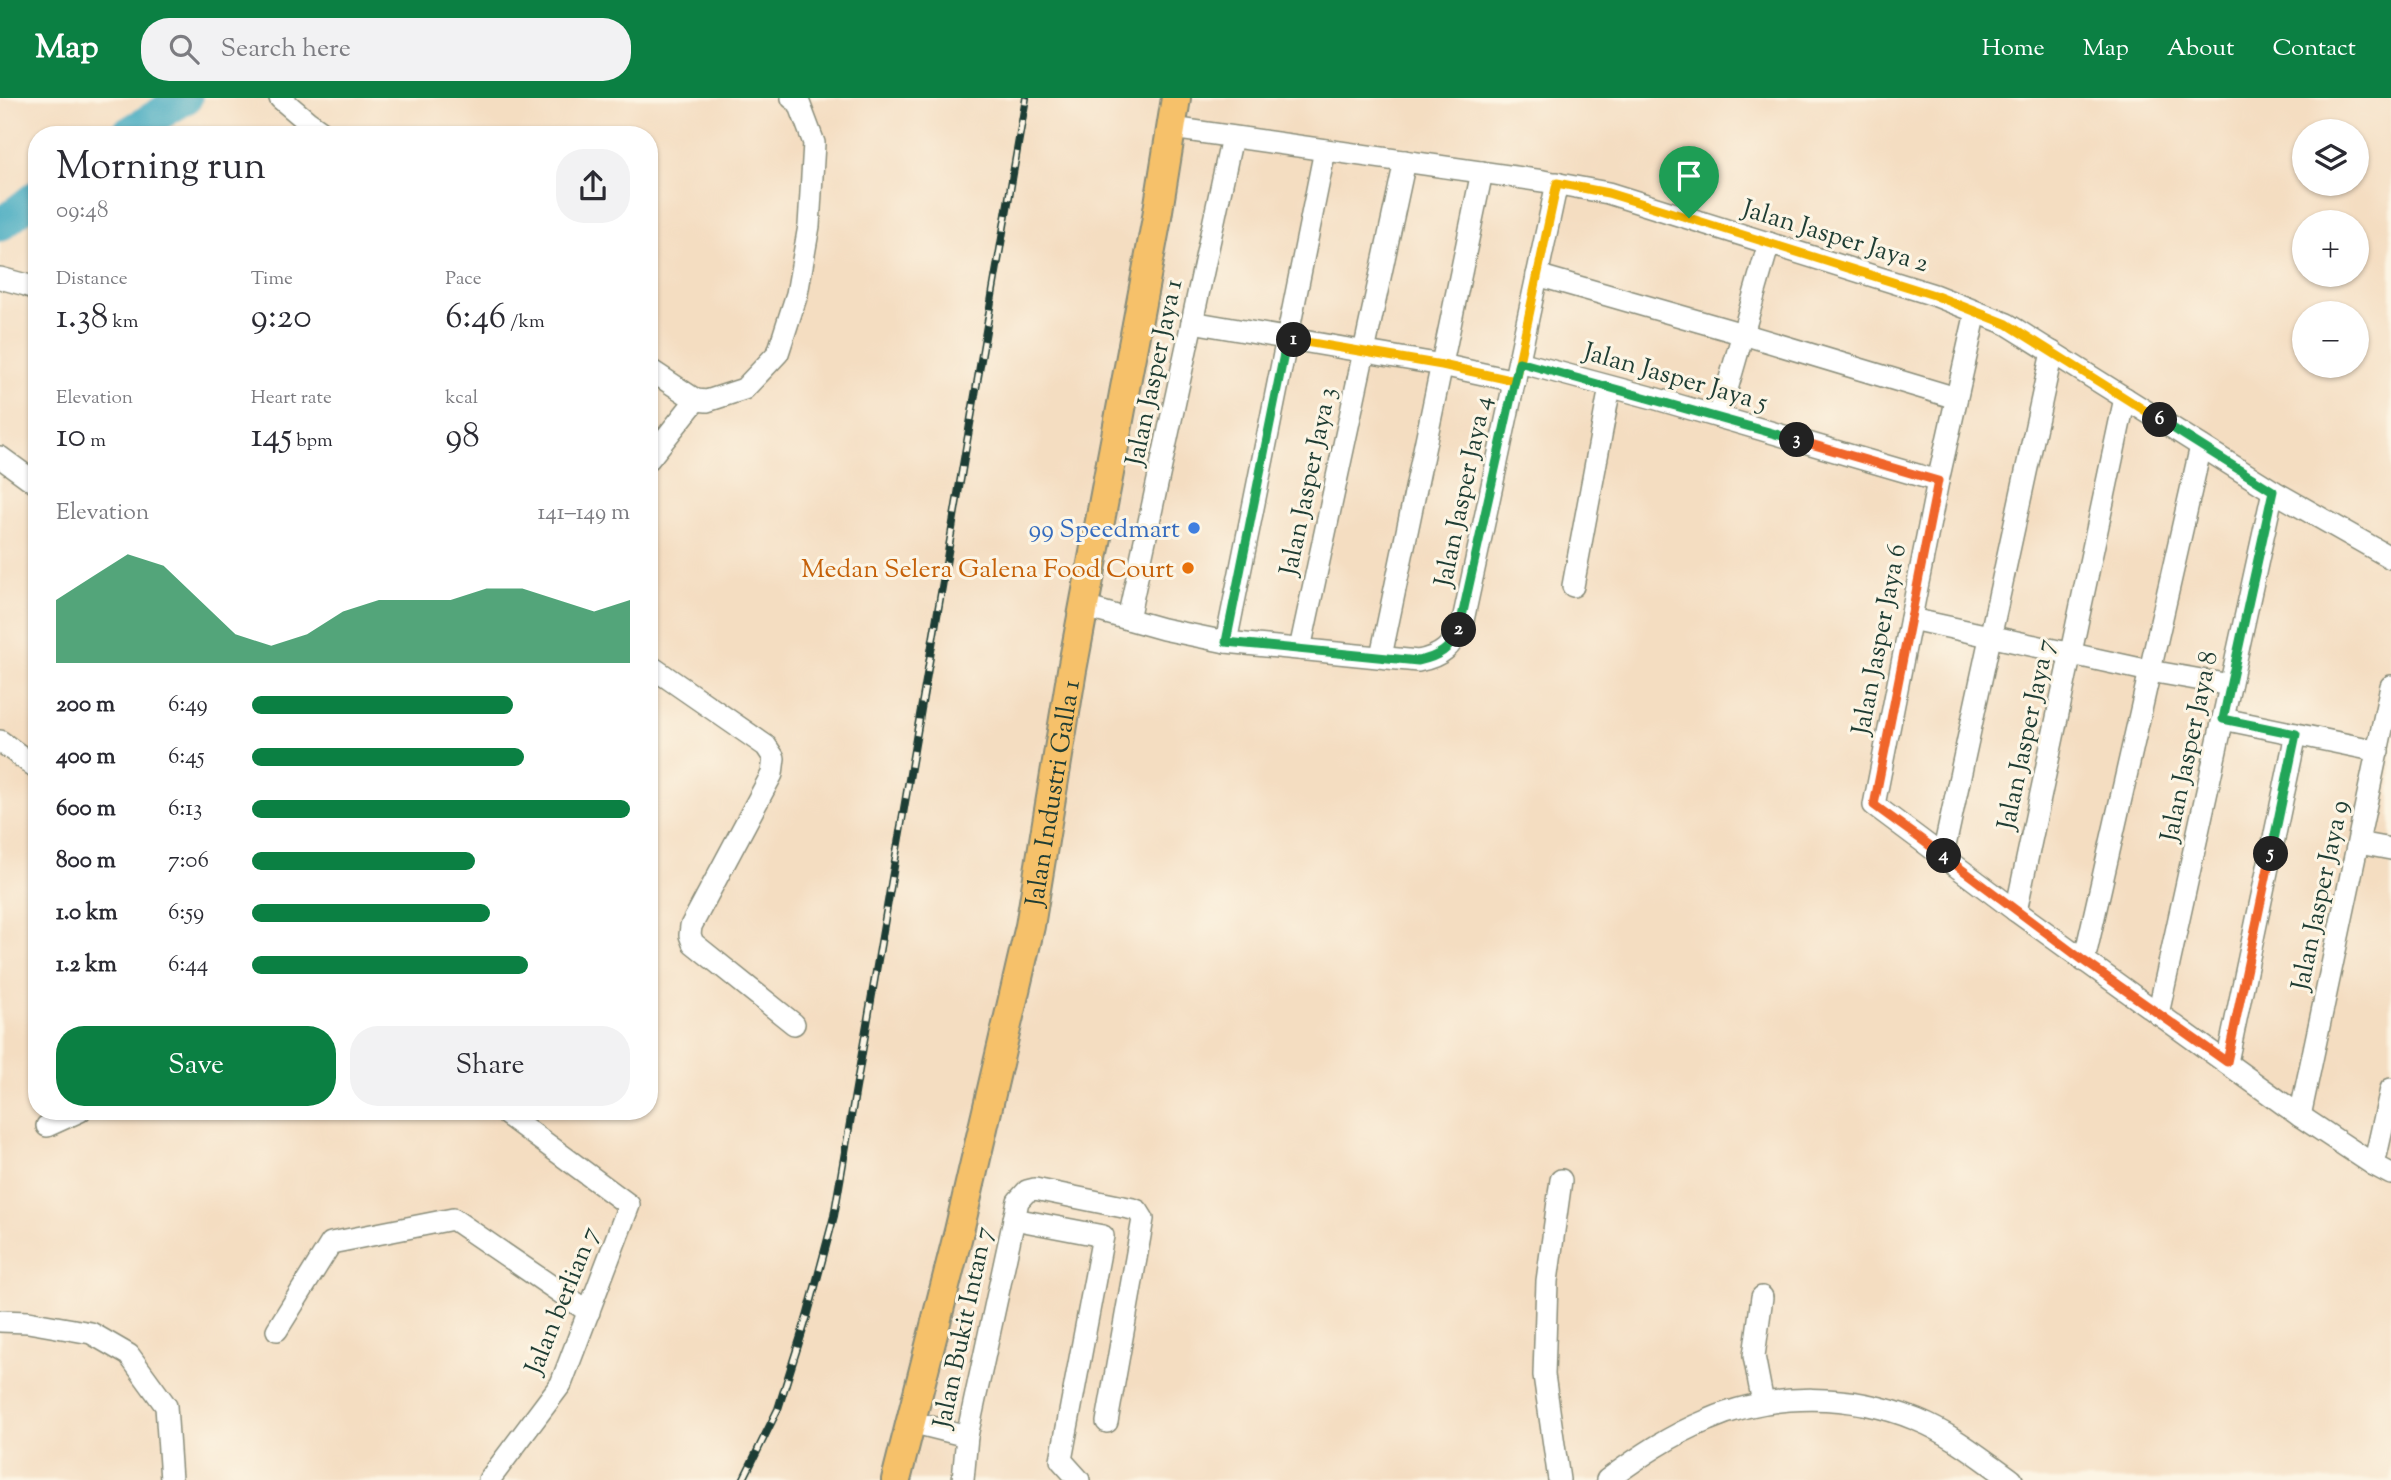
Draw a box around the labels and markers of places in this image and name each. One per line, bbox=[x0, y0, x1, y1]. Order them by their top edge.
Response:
pin bbox=[1659, 146, 1719, 218]
pin: 1 bbox=[1276, 322, 1312, 358]
pin: 6 bbox=[2142, 402, 2178, 438]
pin: 3 bbox=[1780, 422, 1814, 458]
place label: 99 Speedmart bbox=[1029, 512, 1180, 549]
marker: 99 Speedmart bbox=[1186, 520, 1202, 536]
place label: Medan Selera Galena Food Court bbox=[801, 552, 1174, 589]
marker: Medan Selera Galena Food Court bbox=[1180, 560, 1196, 576]
pin: 2 bbox=[1442, 612, 1476, 648]
pin: 5 bbox=[2254, 836, 2288, 872]
pin: 4 bbox=[1926, 838, 1962, 874]

